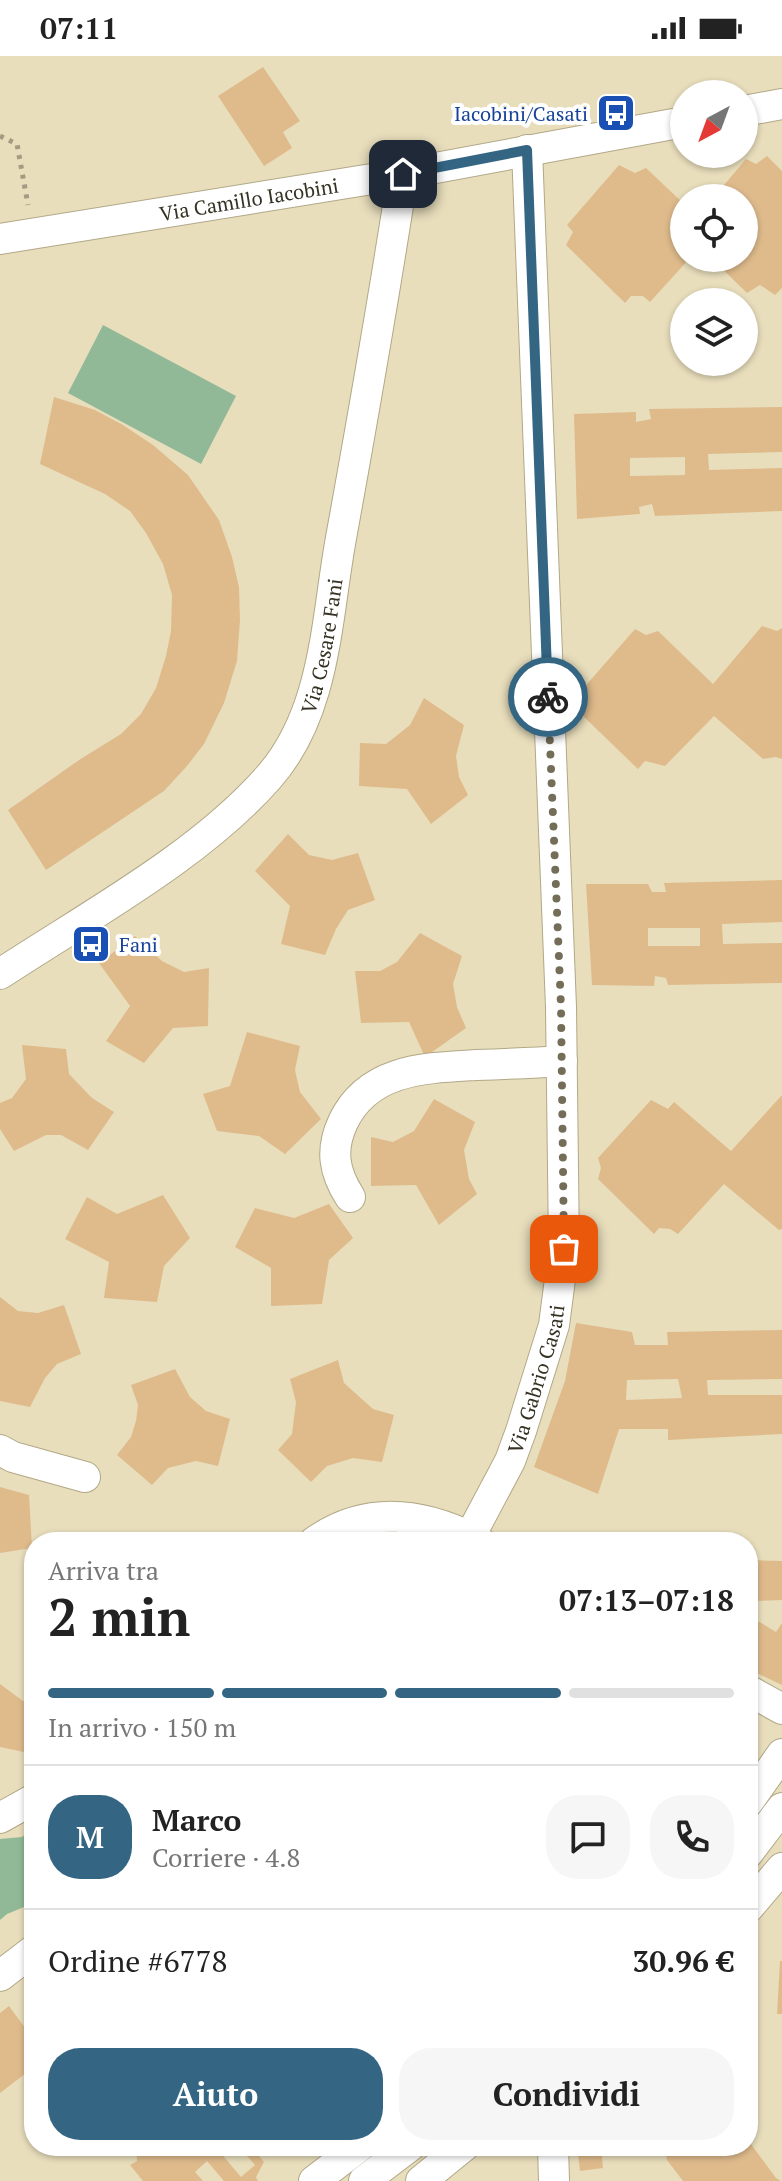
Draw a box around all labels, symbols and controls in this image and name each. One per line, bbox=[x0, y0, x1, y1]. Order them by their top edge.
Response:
text: 07:11 bbox=[40, 8, 118, 48]
north arrow bbox=[670, 80, 758, 168]
map controls bbox=[670, 80, 758, 376]
bus stop icon: Iacobini/Casati bbox=[595, 92, 637, 134]
place label: Iacobini/Casati bbox=[454, 100, 588, 127]
pin bbox=[369, 140, 437, 208]
icon: home bbox=[381, 152, 425, 196]
street label: Via Camillo Iacobini bbox=[157, 171, 340, 227]
button: locate bbox=[670, 184, 758, 272]
button: layers bbox=[670, 288, 758, 376]
street label: Via Cesare Fani bbox=[294, 577, 348, 717]
courier bbox=[508, 657, 588, 737]
icon: bike bbox=[526, 675, 570, 719]
bus stop icon: Fani bbox=[70, 923, 112, 965]
place label: Fani bbox=[119, 931, 158, 958]
pin bbox=[530, 1215, 598, 1283]
icon: bag bbox=[542, 1227, 586, 1271]
street label: Via Gabrio Casati bbox=[500, 1303, 570, 1457]
text: Arriva tra bbox=[48, 1553, 159, 1587]
text: 07:13–07:18 bbox=[559, 1580, 734, 1620]
text: 2 min bbox=[48, 1582, 190, 1651]
text: In arrivo · 150 m bbox=[48, 1710, 236, 1744]
button: chat bbox=[546, 1795, 630, 1879]
button: phone bbox=[650, 1795, 734, 1879]
text: Marco bbox=[152, 1800, 241, 1840]
text: M bbox=[76, 1817, 104, 1857]
text: Corriere · 4.8 bbox=[152, 1840, 300, 1874]
text: Ordine #6778 bbox=[48, 1941, 228, 1981]
text: 30.96 € bbox=[632, 1941, 734, 1981]
button: Aiuto bbox=[48, 2048, 383, 2140]
button: Condividi bbox=[399, 2048, 734, 2140]

